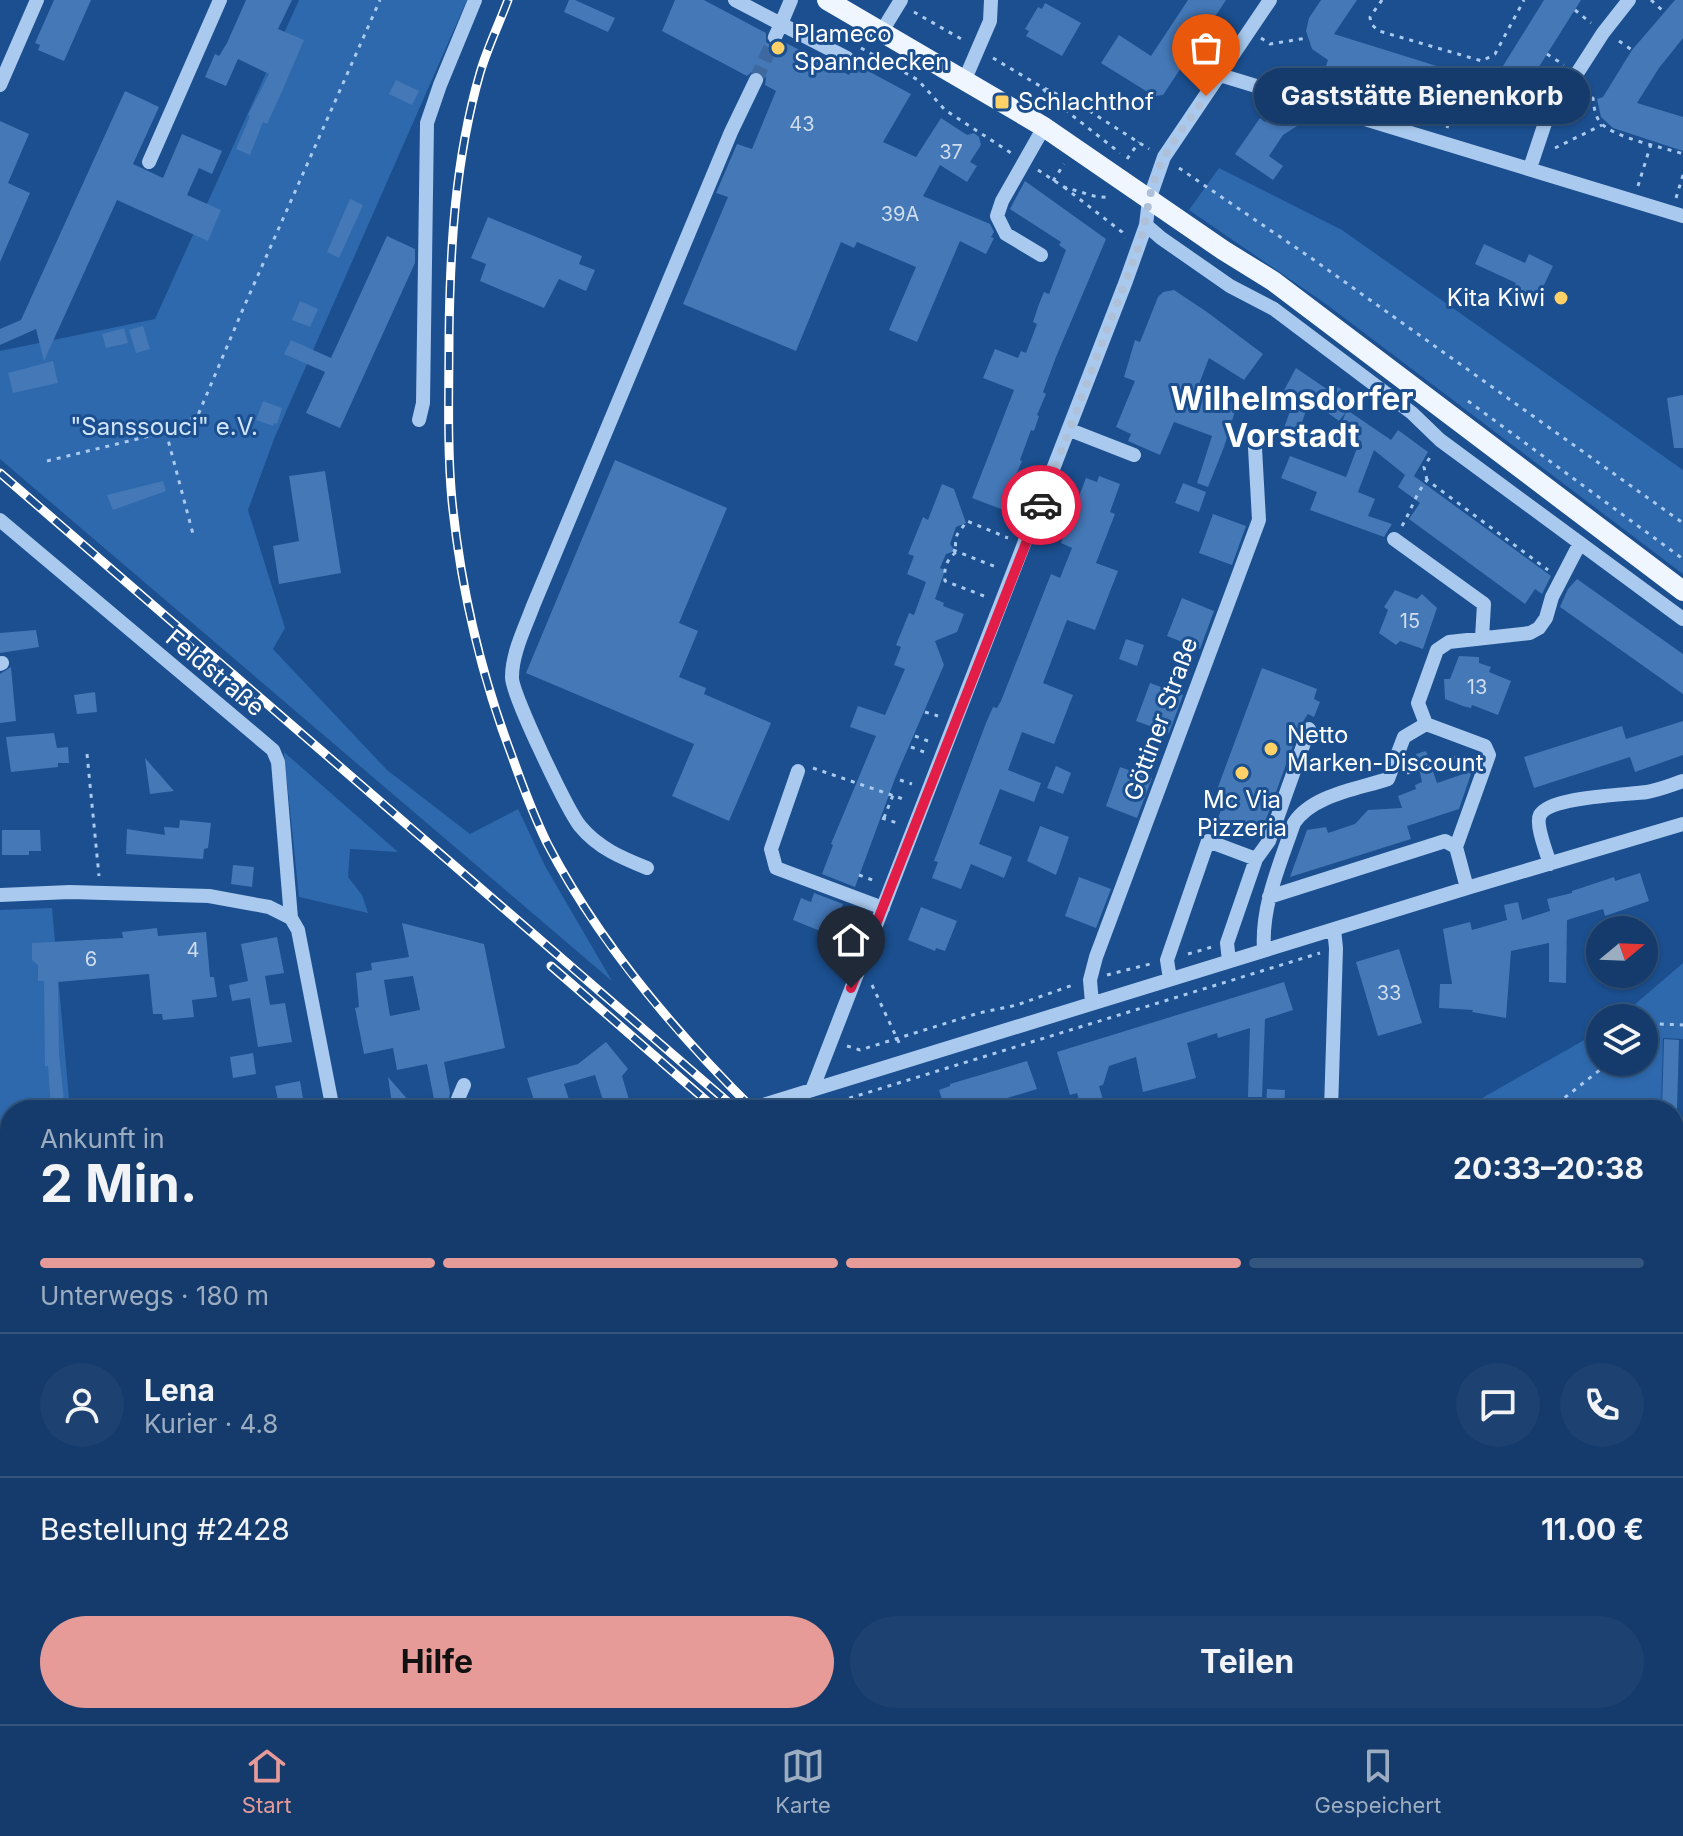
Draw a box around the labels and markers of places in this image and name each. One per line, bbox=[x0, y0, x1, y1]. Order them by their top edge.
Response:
pin bbox=[1172, 14.0, 1240, 96]
place label: Plameco Spanndecken bbox=[794, 19, 949, 76]
marker: Plameco Spanndecken bbox=[769, 39, 787, 57]
callout: Gaststätte Bienenkorb bbox=[1254, 68, 1590, 124]
place label: Schlachthof bbox=[1018, 87, 1154, 116]
marker: Schlachthof bbox=[993, 93, 1011, 111]
place label: Kita Kiwi bbox=[1447, 283, 1545, 312]
marker: Kita Kiwi bbox=[1552, 289, 1570, 307]
place label: Netto Marken-Discount bbox=[1287, 720, 1484, 777]
marker: Netto Marken-Discount bbox=[1262, 740, 1280, 758]
marker: Mc Via Pizzeria bbox=[1233, 764, 1251, 782]
place label: Mc Via Pizzeria bbox=[1197, 785, 1287, 842]
pin bbox=[817, 906, 885, 988]

